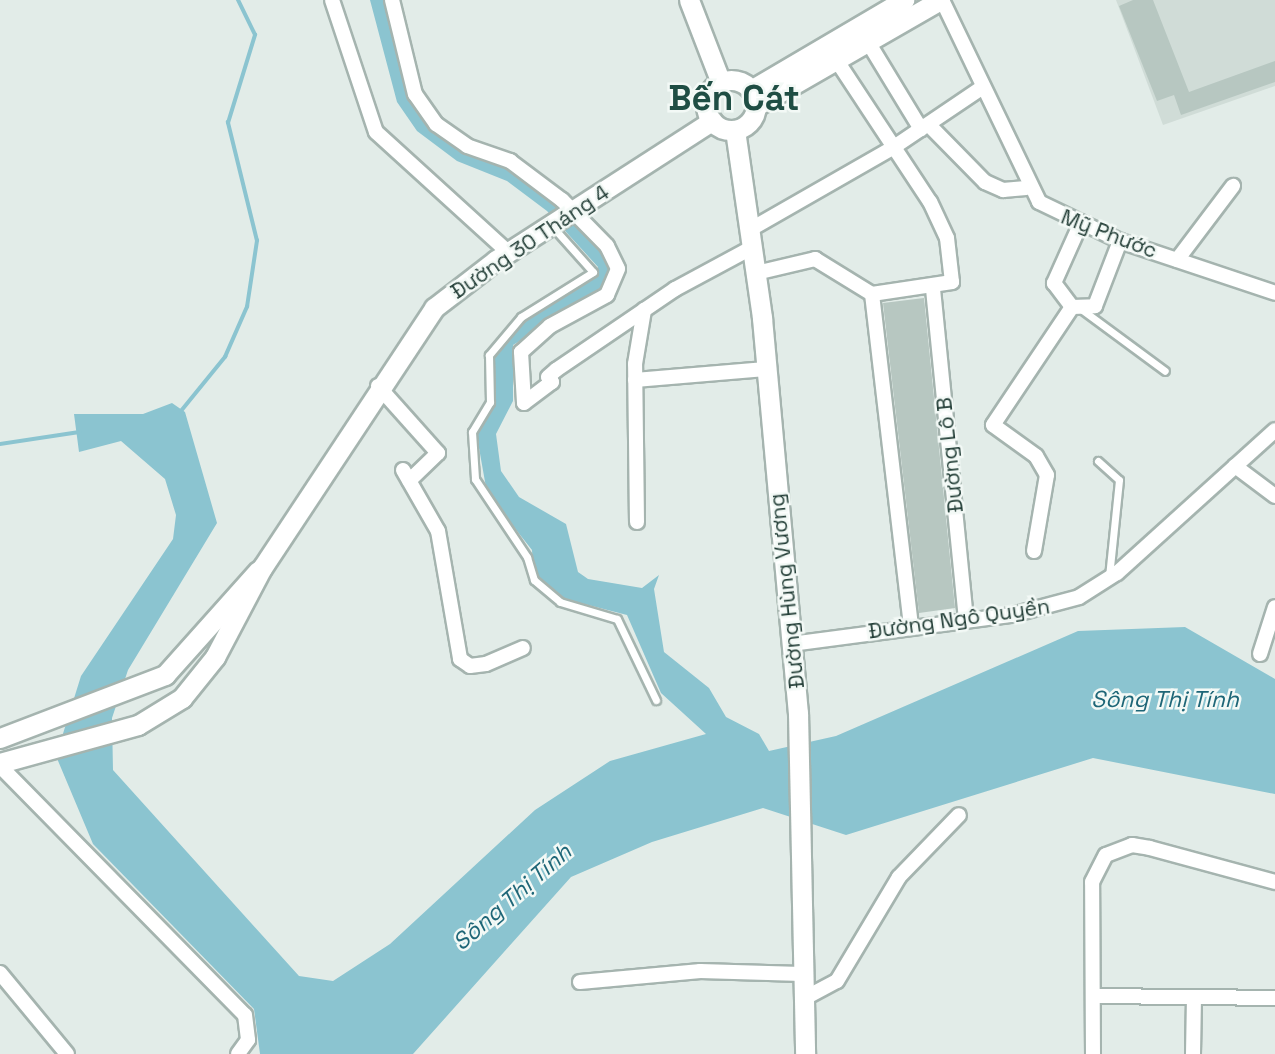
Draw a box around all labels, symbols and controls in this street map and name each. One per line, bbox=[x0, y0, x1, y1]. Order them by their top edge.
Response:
district label: Bến Cát bbox=[668, 77, 800, 119]
street label: Đường 30 Tháng 4 bbox=[446, 180, 614, 304]
street label: Mỹ Phước bbox=[1058, 204, 1160, 264]
street label: Đường Lô B bbox=[931, 396, 969, 514]
street label: Đường Hùng Vương bbox=[764, 492, 810, 690]
street label: Đường Ngô Quyền bbox=[867, 594, 1051, 644]
water label: Sông Thị Tính bbox=[1090, 685, 1240, 713]
water label: Sông Thị Tính bbox=[447, 838, 577, 956]

